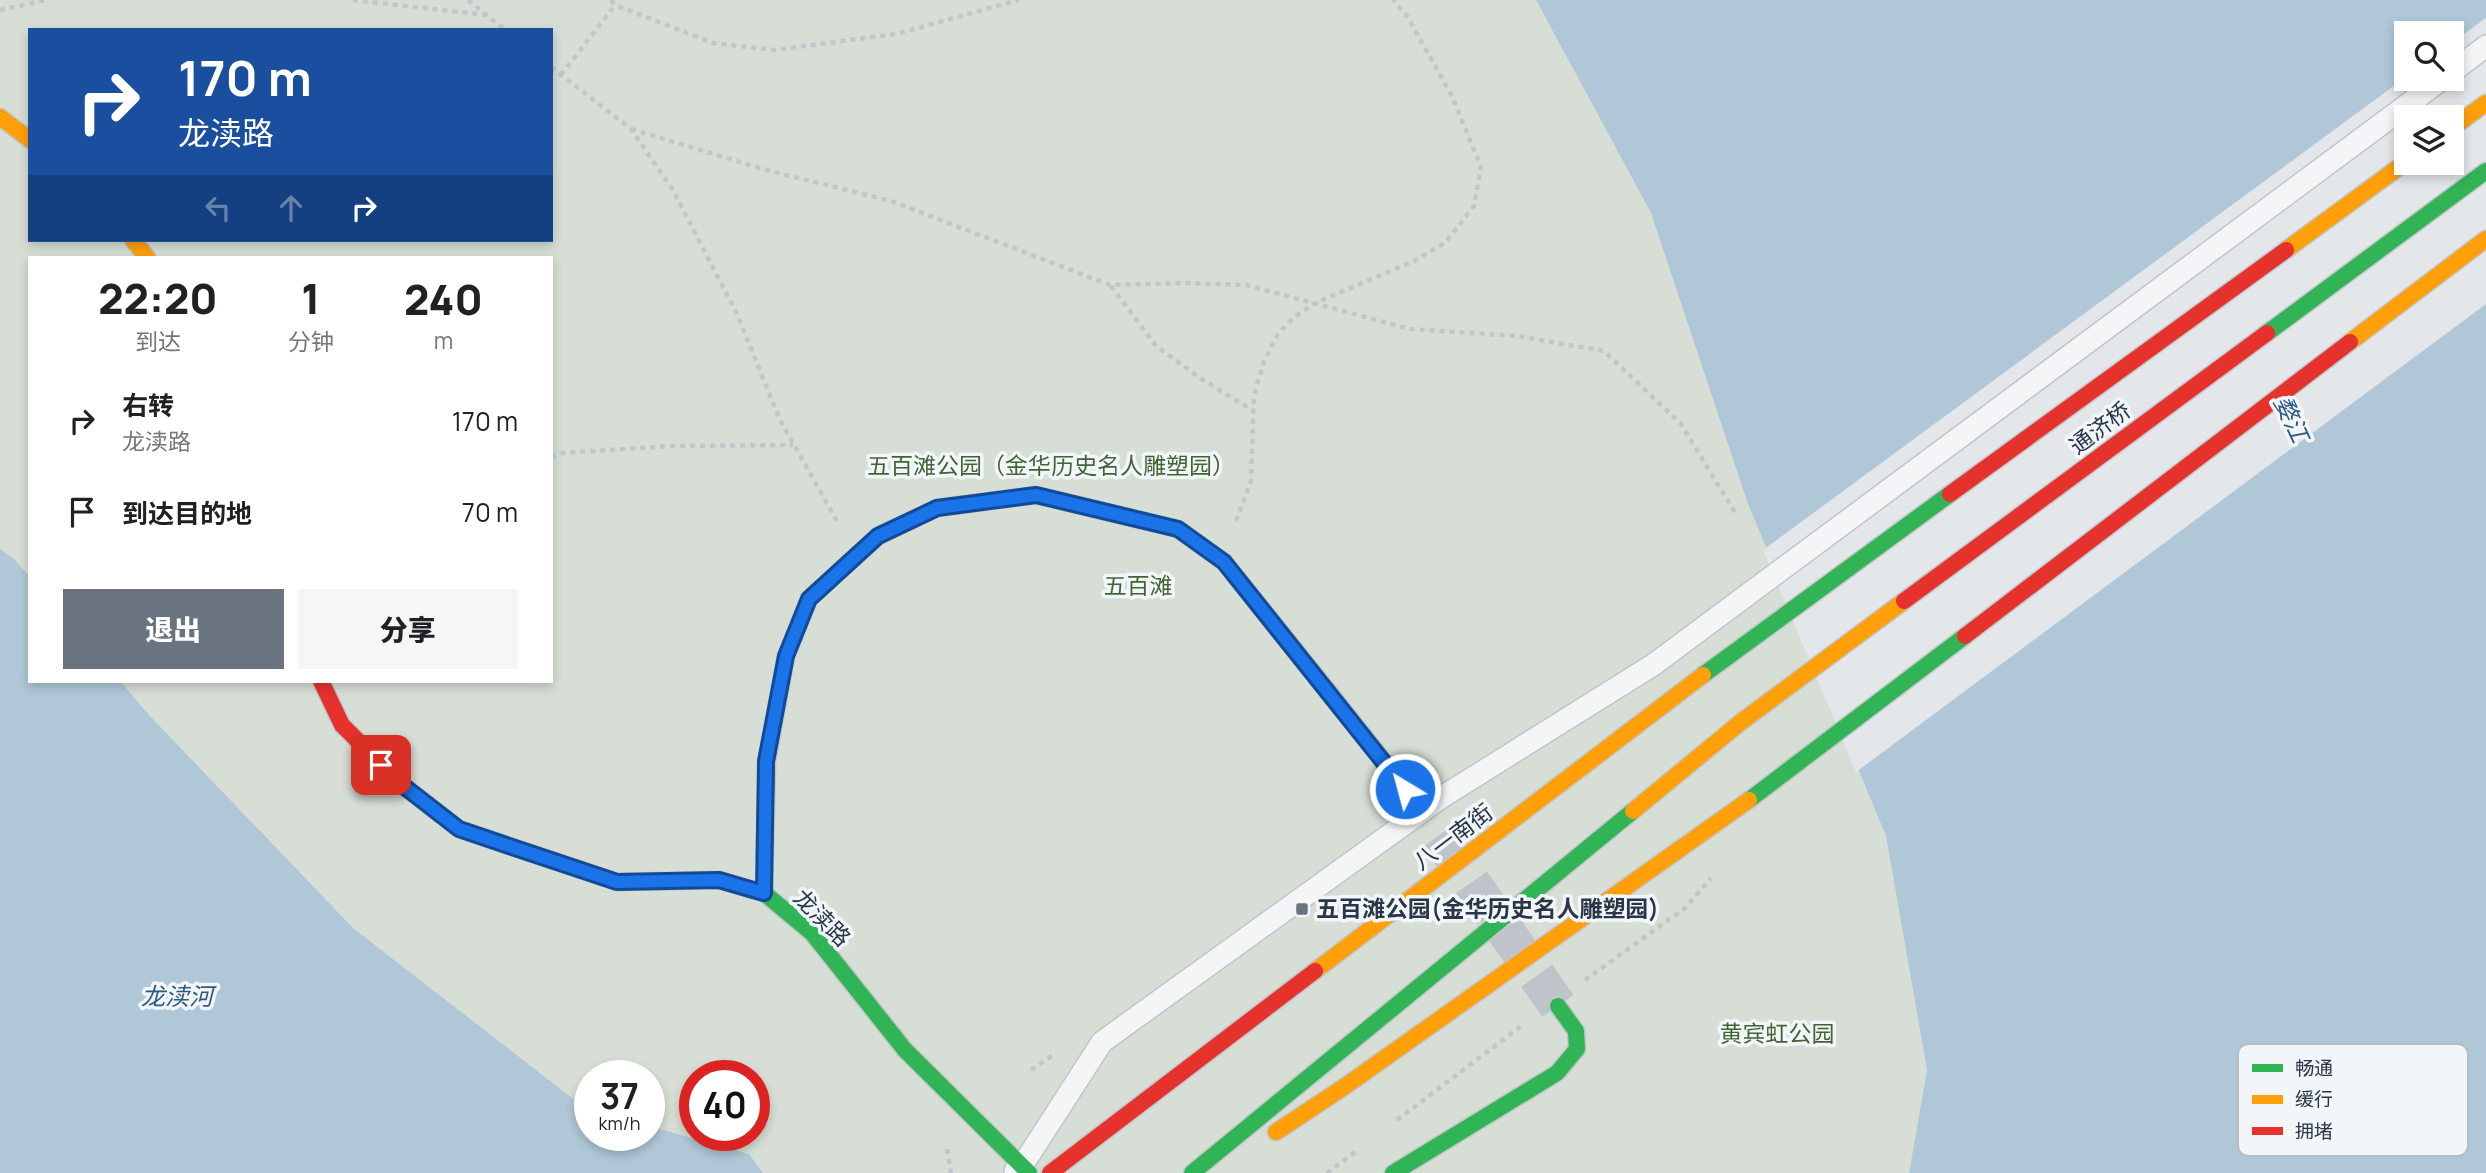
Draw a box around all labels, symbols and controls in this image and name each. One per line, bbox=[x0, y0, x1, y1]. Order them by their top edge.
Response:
map controls bbox=[2394, 21, 2464, 175]
button: search bbox=[2394, 21, 2464, 91]
text: 170 m bbox=[178, 44, 312, 111]
icon: right bbox=[63, 56, 154, 147]
button: layers bbox=[2394, 105, 2464, 175]
text: 龙渎路 bbox=[178, 111, 274, 155]
icon: left bbox=[199, 189, 237, 227]
icon: ahead bbox=[272, 189, 310, 227]
icon: right bbox=[345, 189, 383, 227]
text: 22:20 bbox=[98, 269, 218, 327]
text: 1 bbox=[301, 269, 320, 327]
text: 240 bbox=[404, 270, 483, 328]
text: m bbox=[434, 324, 453, 356]
text: 到达 bbox=[135, 325, 181, 357]
text: 分钟 bbox=[288, 325, 334, 357]
text: 右转 bbox=[122, 387, 174, 423]
water label: 婺江 bbox=[2267, 390, 2319, 450]
street label: 通济桥 bbox=[2062, 394, 2137, 461]
icon: right bbox=[63, 402, 101, 440]
text: 170 m bbox=[452, 403, 518, 439]
text: 龙渎路 bbox=[122, 425, 191, 457]
park label: 五百滩公园（金华历史名人雕塑园） bbox=[867, 449, 1235, 481]
icon: arrive bbox=[63, 493, 101, 531]
text: 70 m bbox=[462, 494, 518, 530]
text: 到达目的地 bbox=[122, 495, 252, 531]
park label: 五百滩 bbox=[1104, 569, 1173, 601]
button: 退出 bbox=[63, 589, 284, 669]
button: 分享 bbox=[298, 589, 518, 669]
pin bbox=[351, 735, 411, 795]
icon: arrive bbox=[362, 746, 400, 784]
position arrow bbox=[1368, 752, 1442, 826]
street label: 八一南街 bbox=[1406, 796, 1499, 877]
street label: 龙渎路 bbox=[787, 882, 858, 953]
place label: 五百滩公园(金华历史名人雕塑园) bbox=[1316, 892, 1659, 924]
marker: 五百滩公园(金华历史名人雕塑园) bbox=[1294, 901, 1310, 917]
water label: 龙渎河 bbox=[141, 979, 217, 1012]
park label: 黄宾虹公园 bbox=[1720, 1017, 1835, 1049]
legend bbox=[2238, 1044, 2468, 1156]
text: 畅通 bbox=[2295, 1055, 2333, 1081]
speed limit sign: 40 bbox=[679, 1060, 770, 1151]
text: 37 bbox=[600, 1072, 639, 1120]
text: 缓行 bbox=[2295, 1086, 2333, 1112]
text: km/h bbox=[599, 1111, 640, 1135]
text: 拥堵 bbox=[2295, 1118, 2333, 1144]

